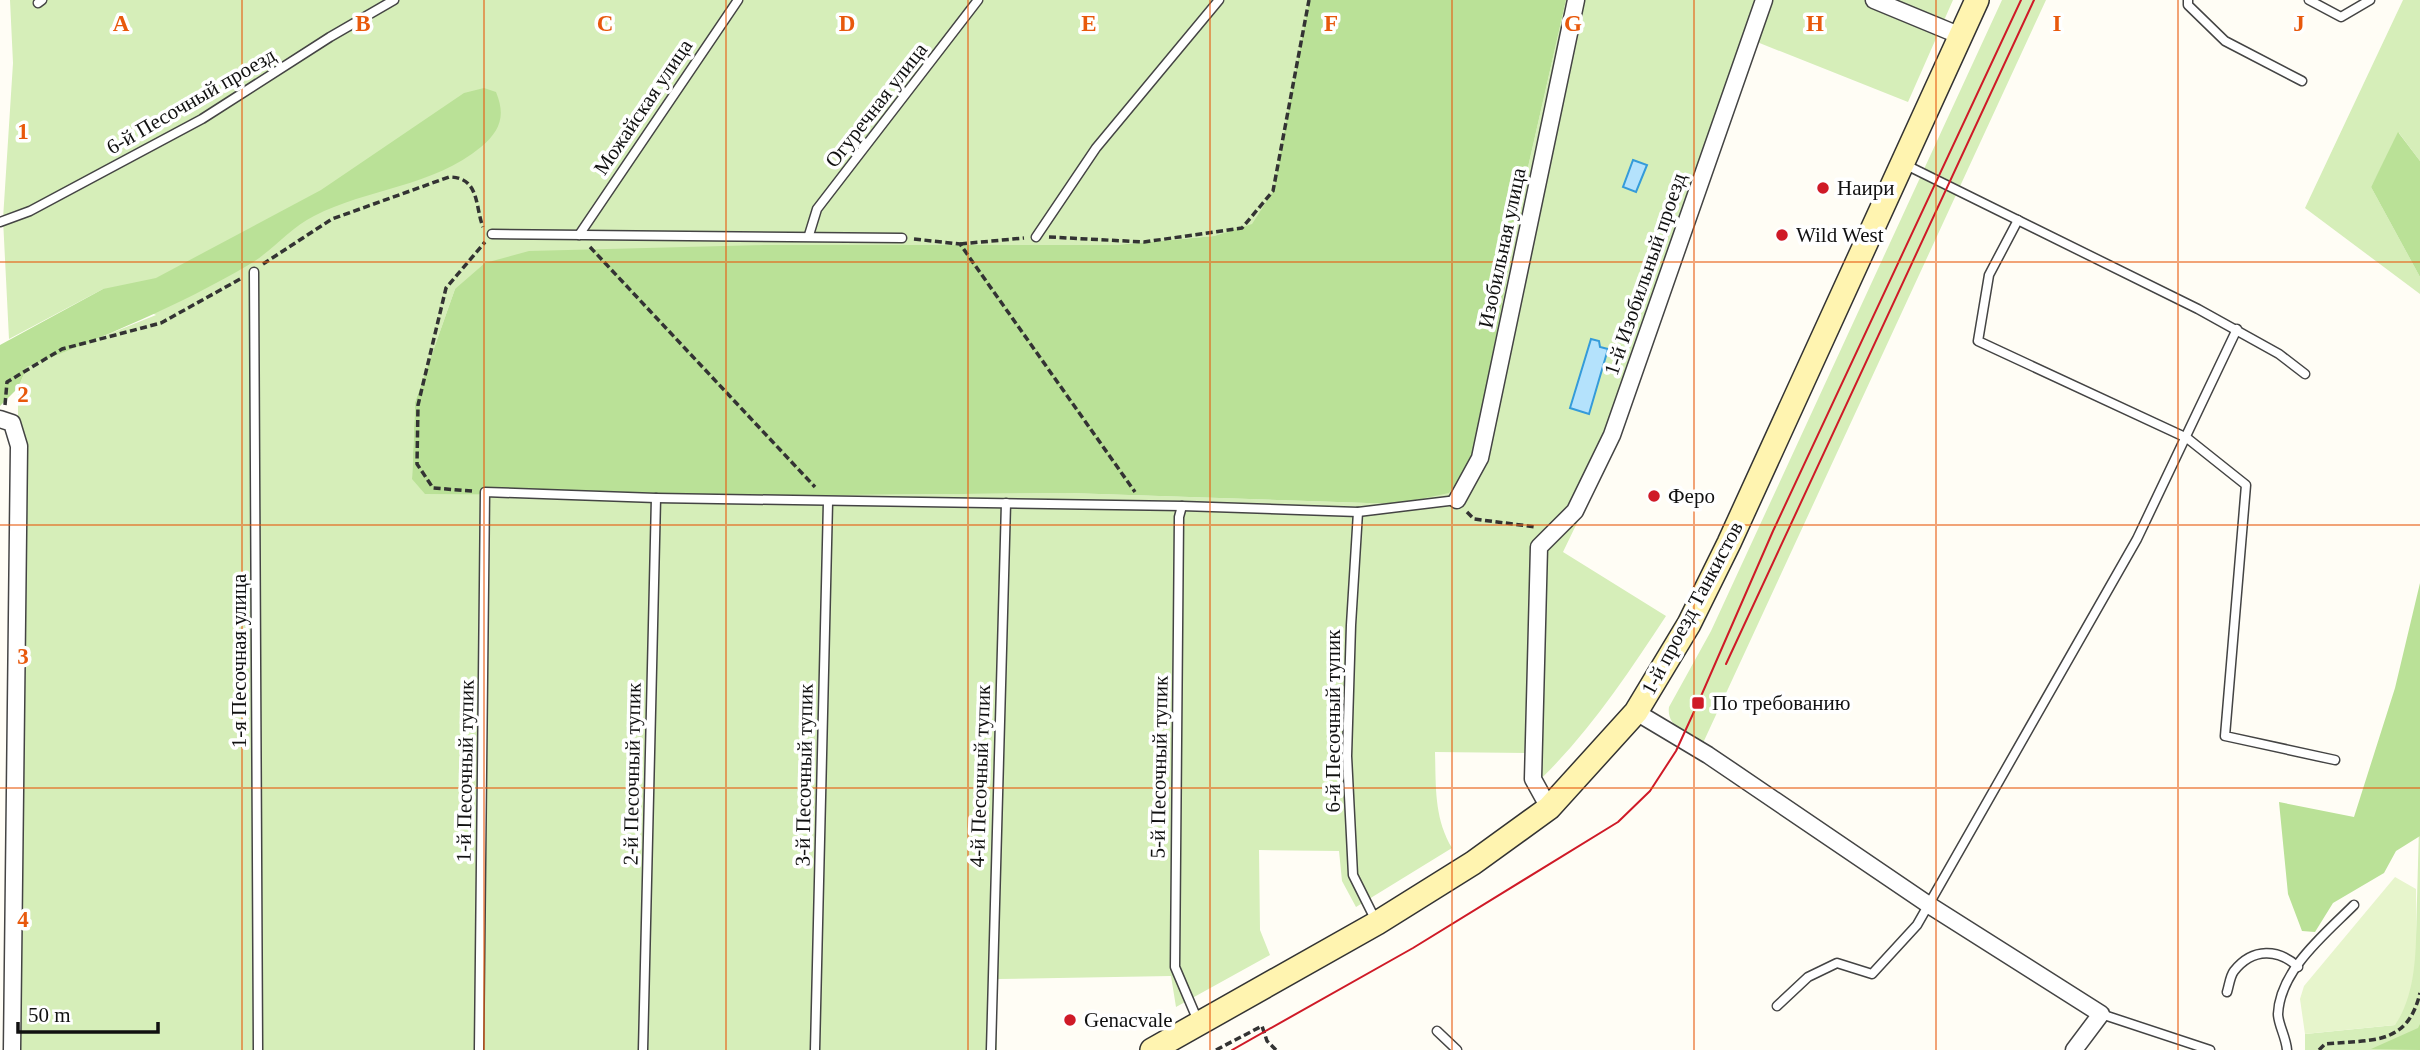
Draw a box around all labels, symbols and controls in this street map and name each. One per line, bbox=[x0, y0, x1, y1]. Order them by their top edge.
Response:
text: A bbox=[113, 11, 130, 36]
text: B bbox=[355, 11, 371, 36]
text: C bbox=[597, 11, 613, 36]
text: D bbox=[839, 11, 855, 36]
text: E bbox=[1081, 11, 1097, 36]
text: F bbox=[1324, 11, 1338, 36]
text: G bbox=[1564, 11, 1582, 36]
text: H bbox=[1806, 11, 1824, 36]
text: I bbox=[2053, 11, 2062, 36]
text: J bbox=[2293, 11, 2305, 36]
street label: Можайская улица bbox=[589, 34, 698, 179]
street label: Огуречная улица bbox=[820, 37, 932, 172]
street label: 6-й Песочный проезд bbox=[102, 43, 280, 159]
text: 1 bbox=[17, 119, 29, 144]
street label: Изобильная улица bbox=[1473, 165, 1531, 330]
street label: 1-й Изобильный проезд bbox=[1599, 169, 1691, 378]
place label: Наири bbox=[1837, 176, 1894, 200]
marker: Наири bbox=[1815, 180, 1831, 196]
place label: Wild West bbox=[1796, 223, 1884, 247]
marker: Wild West bbox=[1774, 227, 1790, 243]
text: 2 bbox=[17, 382, 29, 407]
place label: Феро bbox=[1668, 484, 1715, 508]
marker: Феро bbox=[1646, 488, 1662, 504]
street label: 1-й проезд Танкистов bbox=[1636, 517, 1748, 699]
street label: 1-я Песочная улица bbox=[227, 573, 251, 748]
street label: 6-й Песочный тупик bbox=[1321, 629, 1345, 812]
text: 3 bbox=[17, 644, 29, 669]
street label: 5-й Песочный тупик bbox=[1145, 675, 1173, 859]
street label: 1-й Песочный тупик bbox=[451, 679, 479, 863]
street label: 2-й Песочный тупик bbox=[618, 682, 646, 866]
street label: 3-й Песочный тупик bbox=[790, 683, 818, 867]
street label: 4-й Песочный тупик bbox=[965, 683, 995, 868]
place label: По требованию bbox=[1712, 691, 1850, 715]
marker: По требованию bbox=[1690, 695, 1706, 711]
text: 4 bbox=[17, 907, 29, 932]
scale bar bbox=[18, 990, 158, 1034]
text: 50 m bbox=[28, 1003, 71, 1027]
place label: Genacvale bbox=[1084, 1008, 1173, 1032]
marker: Genacvale bbox=[1062, 1012, 1078, 1028]

